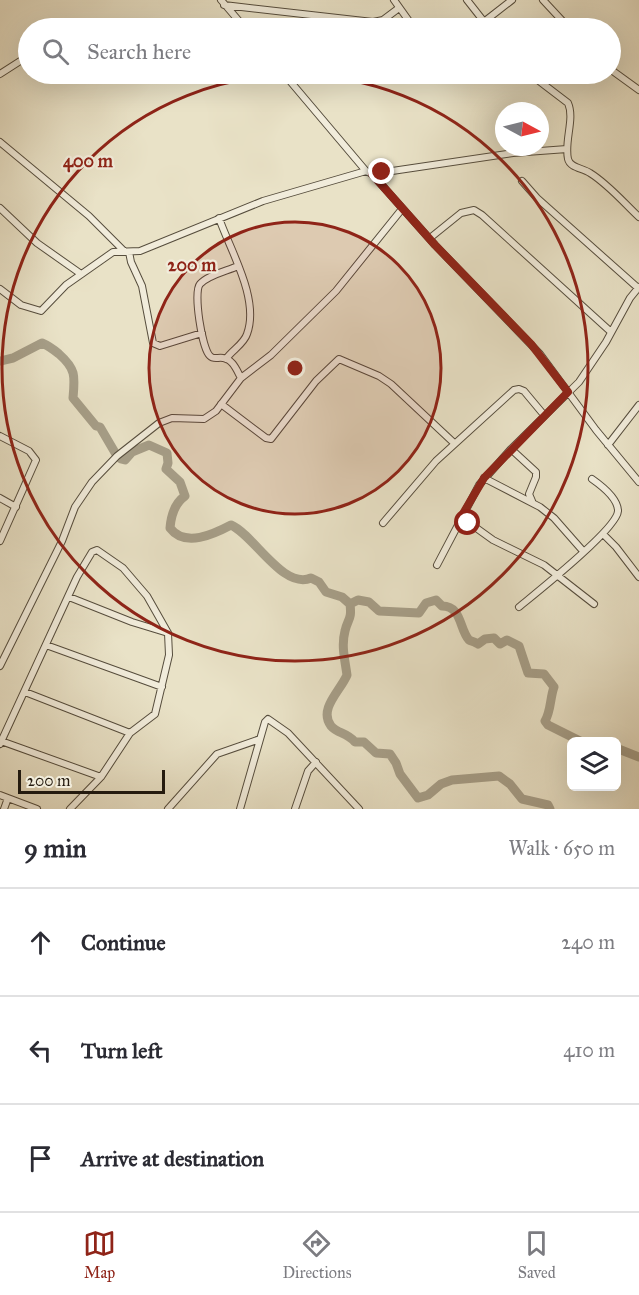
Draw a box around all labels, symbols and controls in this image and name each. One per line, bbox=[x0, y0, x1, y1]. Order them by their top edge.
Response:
search box bbox=[18, 18, 621, 84]
icon: search bbox=[39, 35, 72, 68]
text: Search here bbox=[87, 38, 191, 65]
north arrow bbox=[495, 102, 549, 156]
text: 400 m bbox=[63, 150, 114, 173]
route end bbox=[368, 158, 394, 184]
text: 200 m bbox=[168, 254, 217, 276]
centre of rings bbox=[285, 358, 305, 378]
route start bbox=[454, 509, 480, 535]
map controls bbox=[567, 737, 621, 791]
button: layers bbox=[567, 737, 621, 791]
scale bar bbox=[18, 767, 165, 794]
text: 200 m bbox=[27, 771, 70, 790]
text: 9 min bbox=[24, 832, 87, 864]
text: Walk · 650 m bbox=[509, 836, 615, 860]
icon: ahead bbox=[24, 926, 57, 959]
text: Continue bbox=[81, 929, 166, 956]
text: 240 m bbox=[561, 930, 615, 954]
icon: left bbox=[24, 1034, 57, 1067]
text: Turn left bbox=[81, 1037, 163, 1064]
text: 410 m bbox=[563, 1038, 615, 1062]
icon: arrive bbox=[24, 1142, 57, 1175]
text: Arrive at destination bbox=[81, 1145, 264, 1172]
tab: Map bbox=[83, 1227, 116, 1282]
tab: Directions bbox=[282, 1227, 351, 1282]
tab: Saved bbox=[518, 1227, 556, 1282]

